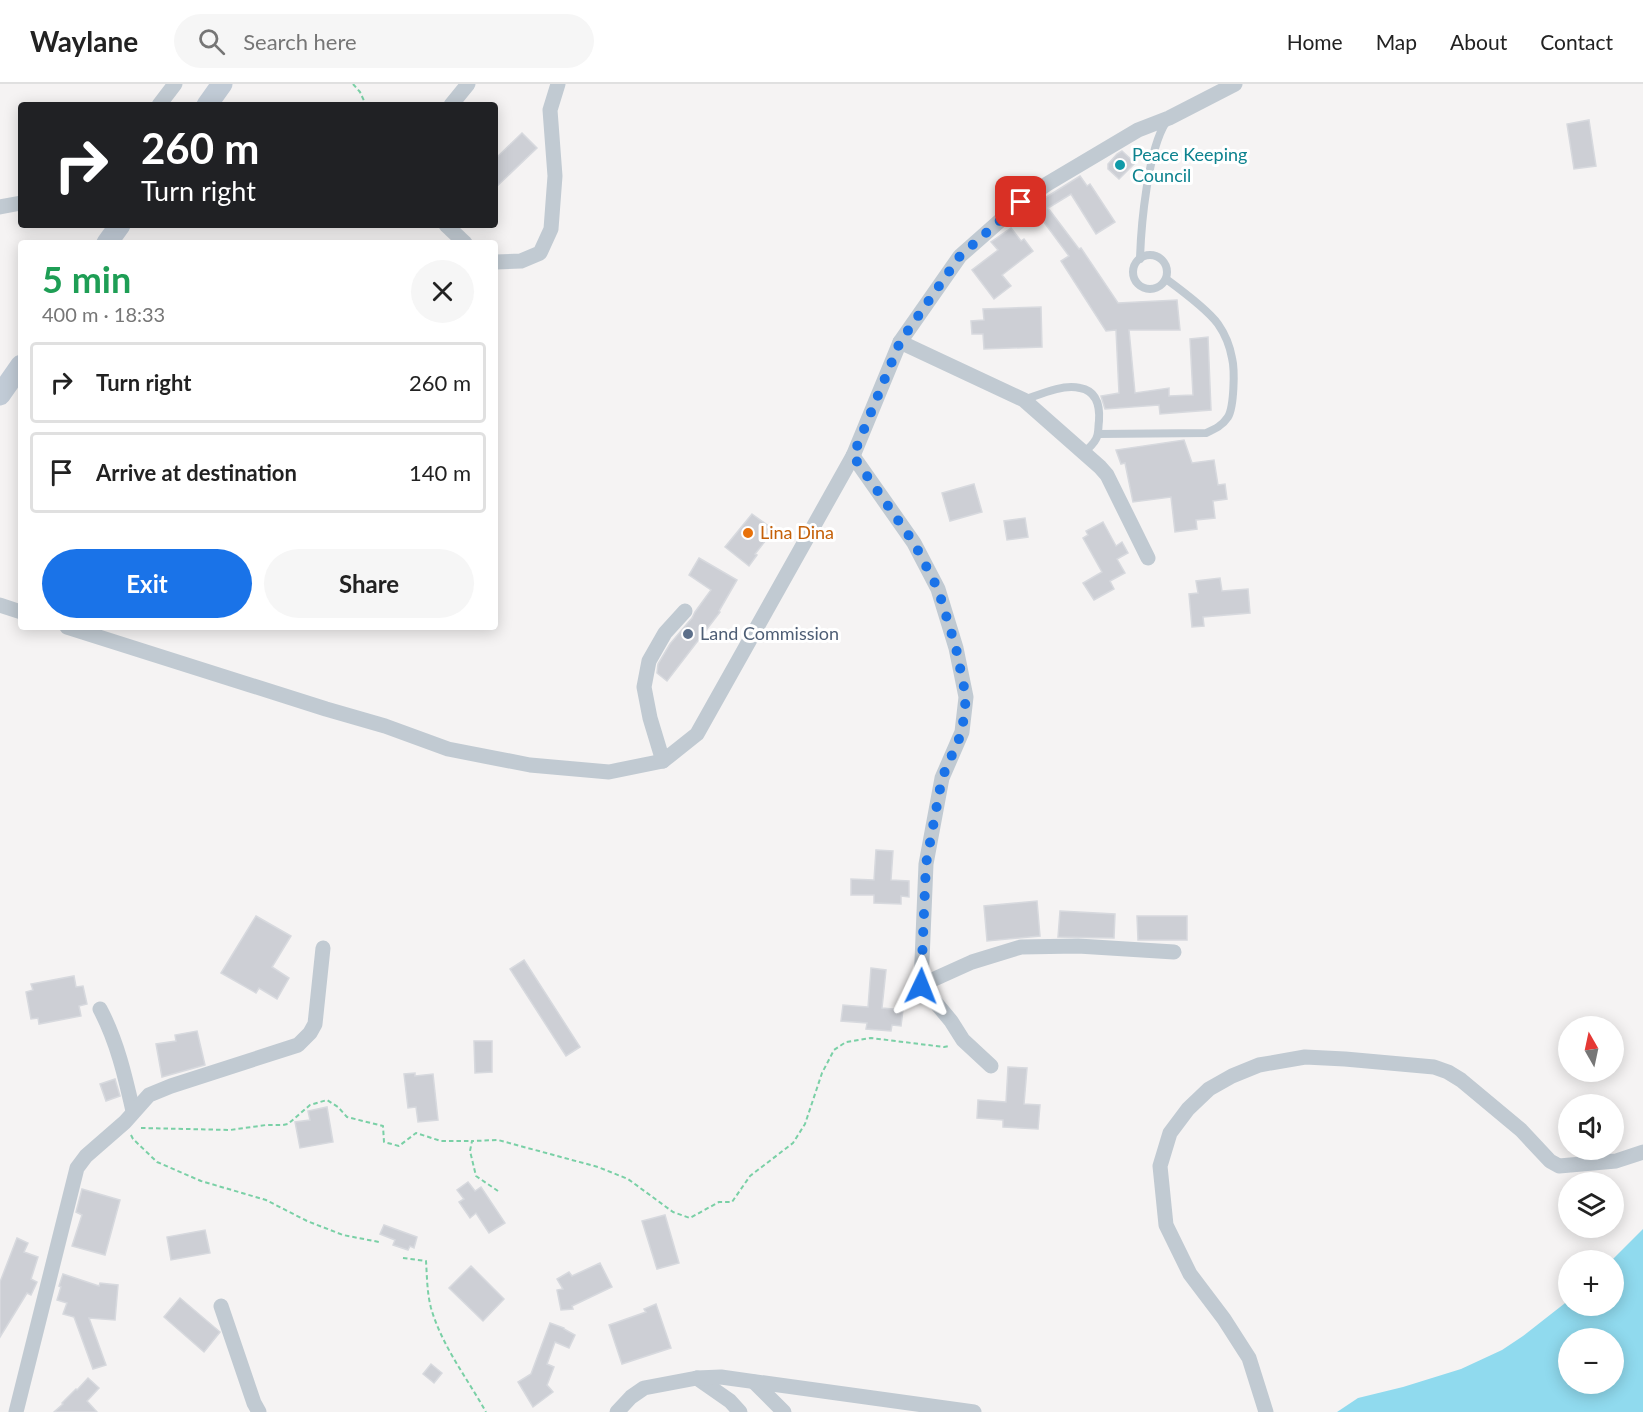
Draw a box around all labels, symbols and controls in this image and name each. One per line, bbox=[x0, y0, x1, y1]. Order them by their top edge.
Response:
search box bbox=[174, 14, 594, 68]
text: Waylane bbox=[30, 24, 138, 58]
icon: search bbox=[195, 25, 228, 58]
text: Search here bbox=[243, 28, 357, 55]
text: Home bbox=[1287, 29, 1343, 54]
text: Map bbox=[1376, 29, 1417, 54]
text: About bbox=[1450, 29, 1507, 54]
text: Contact bbox=[1540, 29, 1613, 54]
text: 260 m bbox=[141, 123, 259, 173]
icon: right bbox=[42, 126, 120, 204]
place label: Peace Keeping Council bbox=[1132, 143, 1247, 186]
marker: Peace Keeping Council bbox=[1113, 158, 1127, 172]
text: Turn right bbox=[141, 174, 256, 207]
pin bbox=[995, 176, 1046, 227]
icon: arrive bbox=[1004, 185, 1037, 218]
text: 5 min bbox=[42, 257, 131, 301]
button: close bbox=[411, 260, 474, 323]
text: 400 m · 18:33 bbox=[42, 302, 165, 326]
icon: right bbox=[45, 366, 78, 399]
text: Turn right bbox=[96, 369, 191, 396]
text: 260 m bbox=[409, 369, 471, 396]
icon: arrive bbox=[45, 456, 78, 489]
text: Arrive at destination bbox=[96, 459, 297, 486]
text: 140 m bbox=[409, 459, 471, 486]
place label: Lina Dina bbox=[760, 521, 834, 543]
marker: Lina Dina bbox=[741, 526, 755, 540]
button: Exit bbox=[42, 549, 252, 618]
button: Share bbox=[264, 549, 474, 618]
place label: Land Commission bbox=[700, 622, 839, 644]
marker: Land Commission bbox=[681, 627, 695, 641]
position arrow bbox=[889, 954, 953, 1018]
north arrow bbox=[1558, 1016, 1624, 1082]
map controls bbox=[1558, 1016, 1624, 1394]
button: sound bbox=[1558, 1094, 1624, 1160]
button: layers bbox=[1558, 1172, 1624, 1238]
button: + bbox=[1558, 1250, 1624, 1316]
button: − bbox=[1558, 1328, 1624, 1394]

